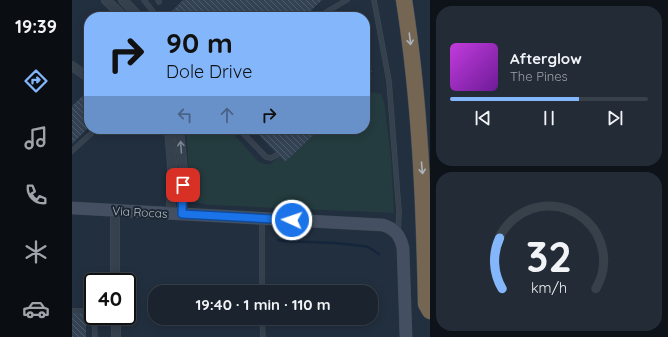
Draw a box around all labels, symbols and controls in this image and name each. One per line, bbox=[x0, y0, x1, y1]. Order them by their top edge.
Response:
text: 19:39 bbox=[15, 15, 57, 38]
text: 90 m bbox=[166, 25, 233, 60]
icon: right bbox=[100, 28, 152, 80]
one-way arrow bbox=[406, 32, 414, 45]
text: Afterglow bbox=[510, 49, 582, 68]
text: Dole Drive bbox=[166, 60, 252, 83]
icon: directions bbox=[22, 67, 50, 95]
text: The Pines bbox=[510, 68, 568, 84]
icon: left bbox=[174, 104, 196, 126]
icon: ahead bbox=[216, 104, 238, 126]
icon: right bbox=[258, 104, 280, 126]
icon: previous bbox=[472, 107, 494, 129]
icon: pause bbox=[538, 107, 560, 129]
icon: next bbox=[604, 107, 626, 129]
icon: music bbox=[22, 124, 50, 152]
one-way arrow bbox=[178, 141, 185, 154]
one-way arrow bbox=[418, 161, 425, 174]
pin bbox=[166, 168, 200, 202]
icon: arrive bbox=[172, 174, 194, 196]
icon: phone bbox=[22, 181, 50, 209]
position arrow bbox=[271, 199, 313, 241]
street label: Via Rocas bbox=[112, 203, 168, 221]
text: 32 bbox=[526, 230, 572, 282]
icon: climate bbox=[22, 238, 50, 266]
speed limit sign: 40 bbox=[84, 273, 136, 325]
text: km/h bbox=[531, 279, 567, 297]
icon: car bbox=[22, 295, 50, 323]
text: 19:40 · 1 min · 110 m bbox=[195, 295, 331, 314]

